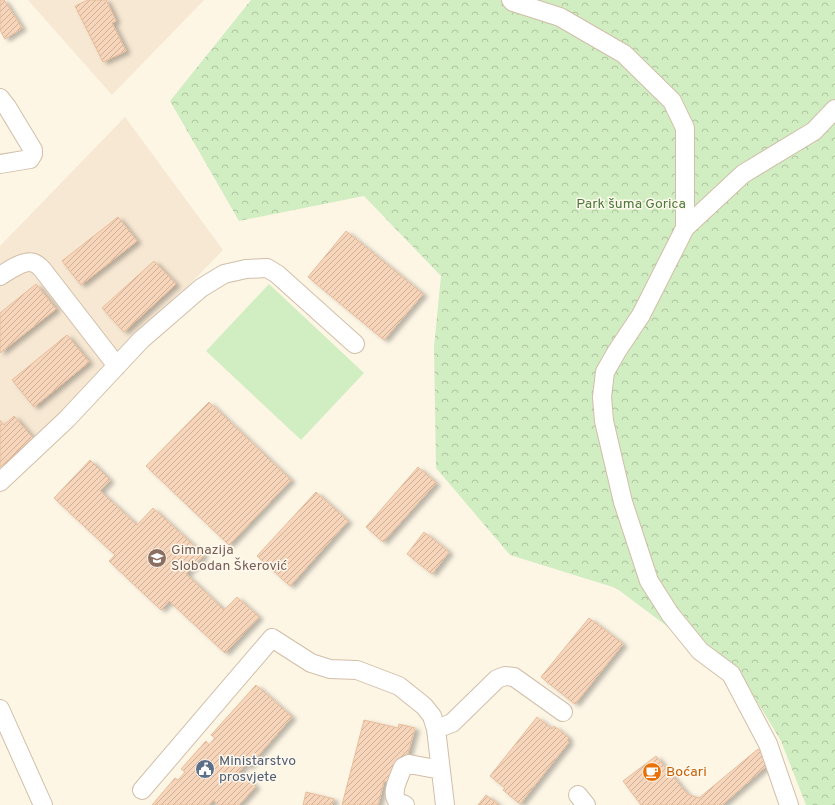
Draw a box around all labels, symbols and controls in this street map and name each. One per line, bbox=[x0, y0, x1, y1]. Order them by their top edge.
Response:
park label: Park šuma Gorica bbox=[576, 196, 686, 213]
place label: Gimnazija Slobodan Škerović bbox=[171, 542, 287, 575]
school or university icon: Gimnazija Slobodan Škerović bbox=[146, 547, 168, 569]
place label: Ministarstvo prosvjete bbox=[219, 753, 296, 786]
public building icon: Ministarstvo prosvjete bbox=[194, 758, 216, 780]
cafe icon: Boćari bbox=[641, 761, 663, 783]
place label: Boćari bbox=[666, 764, 707, 781]

